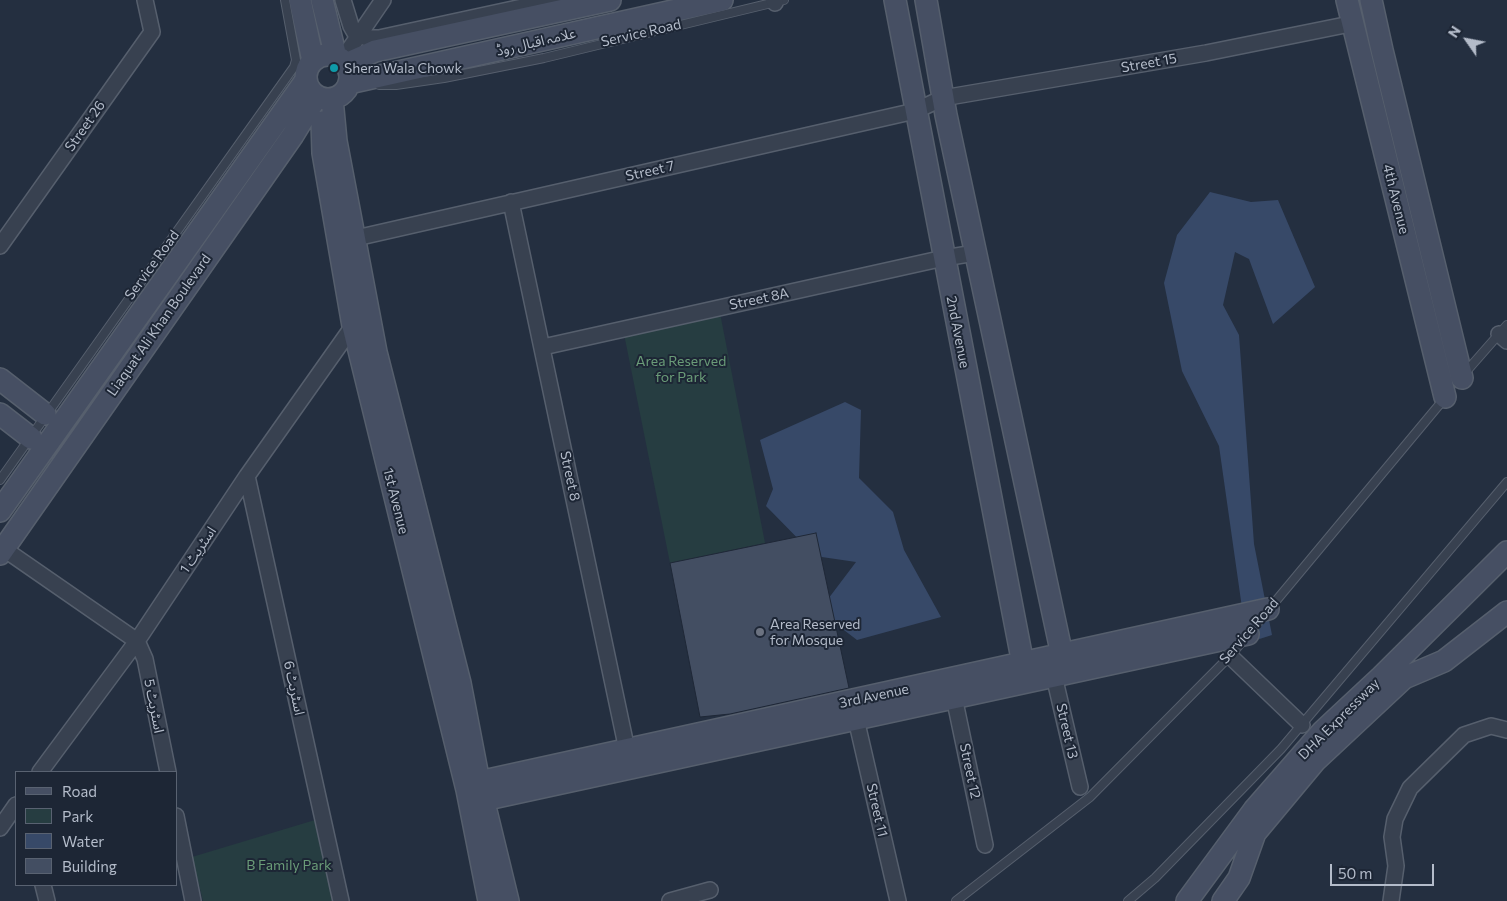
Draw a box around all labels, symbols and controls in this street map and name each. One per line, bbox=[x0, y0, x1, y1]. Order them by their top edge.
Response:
north arrow bbox=[1442, 15, 1492, 65]
street label: Service Road bbox=[599, 16, 683, 50]
text: N bbox=[1444, 23, 1464, 41]
street label: علامہ اقبال روڈ bbox=[495, 25, 577, 59]
street label: Street 15 bbox=[1120, 50, 1178, 76]
place label: Shera Wala Chowk bbox=[344, 60, 462, 76]
marker: Shera Wala Chowk bbox=[328, 62, 340, 74]
street label: Street 26 bbox=[61, 97, 109, 155]
street label: Street 7 bbox=[624, 157, 676, 185]
street label: 4th Avenue bbox=[1379, 162, 1413, 236]
street label: Service Road bbox=[121, 227, 183, 303]
street label: Liaquat Ali Khan Boulevard bbox=[104, 251, 214, 399]
street label: Street 8A bbox=[728, 285, 790, 313]
street label: 2nd Avenue bbox=[943, 294, 973, 370]
park label: Area Reserved for Park bbox=[636, 353, 726, 386]
street label: Street 8 bbox=[557, 449, 583, 503]
street label: 1st Avenue bbox=[380, 466, 412, 536]
street label: اسٹریٹ 1 bbox=[176, 523, 220, 577]
street label: Service Road bbox=[1216, 595, 1282, 667]
place label: Area Reserved for Mosque bbox=[770, 616, 860, 648]
marker: Area Reserved for Mosque bbox=[754, 626, 766, 638]
street label: اسٹریٹ 6 bbox=[280, 659, 308, 717]
street label: DHA Expressway bbox=[1295, 675, 1383, 763]
street label: اسٹریٹ 5 bbox=[141, 677, 167, 735]
street label: 3rd Avenue bbox=[838, 680, 910, 712]
street label: Street 13 bbox=[1052, 702, 1082, 760]
street label: Street 12 bbox=[956, 742, 984, 800]
legend bbox=[15, 771, 178, 886]
text: Road bbox=[62, 782, 97, 800]
street label: Street 11 bbox=[863, 782, 891, 838]
text: Park bbox=[62, 807, 93, 825]
text: Water bbox=[62, 832, 104, 850]
scale bar bbox=[1332, 854, 1436, 886]
text: Building bbox=[62, 857, 117, 875]
park label: B Family Park bbox=[246, 857, 332, 873]
text: 50 m bbox=[1338, 864, 1372, 882]

